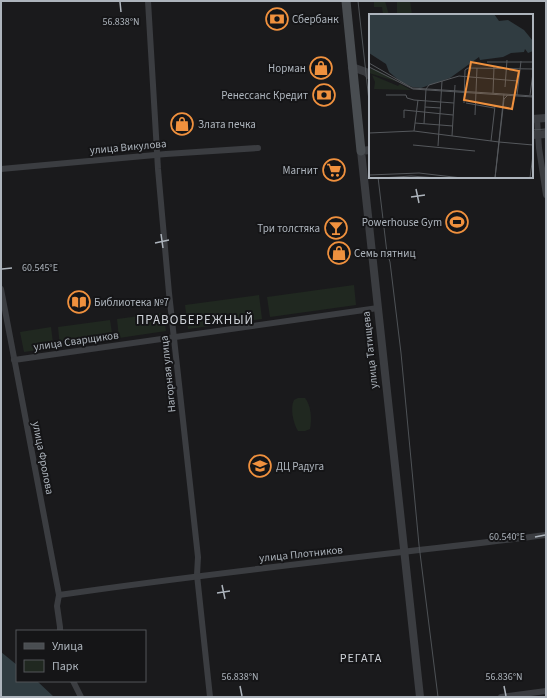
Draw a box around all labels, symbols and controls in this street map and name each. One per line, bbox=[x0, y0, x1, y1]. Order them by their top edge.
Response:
bank icon: Сбербанк bbox=[264, 6, 290, 32]
place label: Сбербанк bbox=[292, 12, 339, 27]
inset map bbox=[369, 14, 533, 178]
text: 56.838°N bbox=[102, 15, 140, 29]
shop icon: Норман bbox=[308, 55, 334, 81]
place label: Норман bbox=[268, 61, 306, 76]
bank icon: Ренессанс Кредит bbox=[311, 82, 337, 108]
place label: Ренессанс Кредит bbox=[221, 88, 308, 103]
shop icon: Злата печка bbox=[169, 111, 195, 137]
place label: Злата печка bbox=[198, 117, 256, 132]
street label: улица Викулова bbox=[89, 136, 167, 158]
supermarket icon: Магнит bbox=[321, 157, 347, 183]
place label: Магнит bbox=[282, 163, 318, 178]
sports icon: Powerhouse Gym bbox=[444, 209, 470, 235]
bar icon: Три толстяка bbox=[323, 215, 349, 241]
place label: Powerhouse Gym bbox=[362, 215, 442, 230]
place label: Три толстяка bbox=[257, 221, 320, 236]
shop icon: Семь пятниц bbox=[326, 240, 352, 266]
place label: Семь пятниц bbox=[354, 246, 416, 261]
text: 60.545°E bbox=[22, 261, 58, 275]
library icon: Библиотека №7 bbox=[66, 289, 92, 315]
place label: Библиотека №7 bbox=[94, 295, 169, 310]
district label: ПРАВОБЕРЕЖНЫЙ bbox=[136, 311, 254, 329]
street label: улица Татищева bbox=[358, 311, 382, 389]
street label: улица Сварщиков bbox=[32, 328, 120, 354]
street label: Нагорная улица bbox=[157, 335, 179, 413]
street label: улица Фролова bbox=[29, 420, 57, 496]
school or university icon: ДЦ Радуга bbox=[247, 453, 273, 479]
place label: ДЦ Радуга bbox=[276, 459, 324, 474]
text: 60.540°E bbox=[489, 530, 525, 544]
street label: улица Плотников bbox=[258, 542, 344, 566]
legend bbox=[16, 630, 146, 682]
text: Улица bbox=[52, 638, 83, 655]
district label: РЕГАТА bbox=[340, 650, 382, 667]
text: Парк bbox=[52, 658, 78, 675]
text: 56.838°N bbox=[221, 670, 259, 684]
text: 56.836°N bbox=[485, 670, 523, 684]

